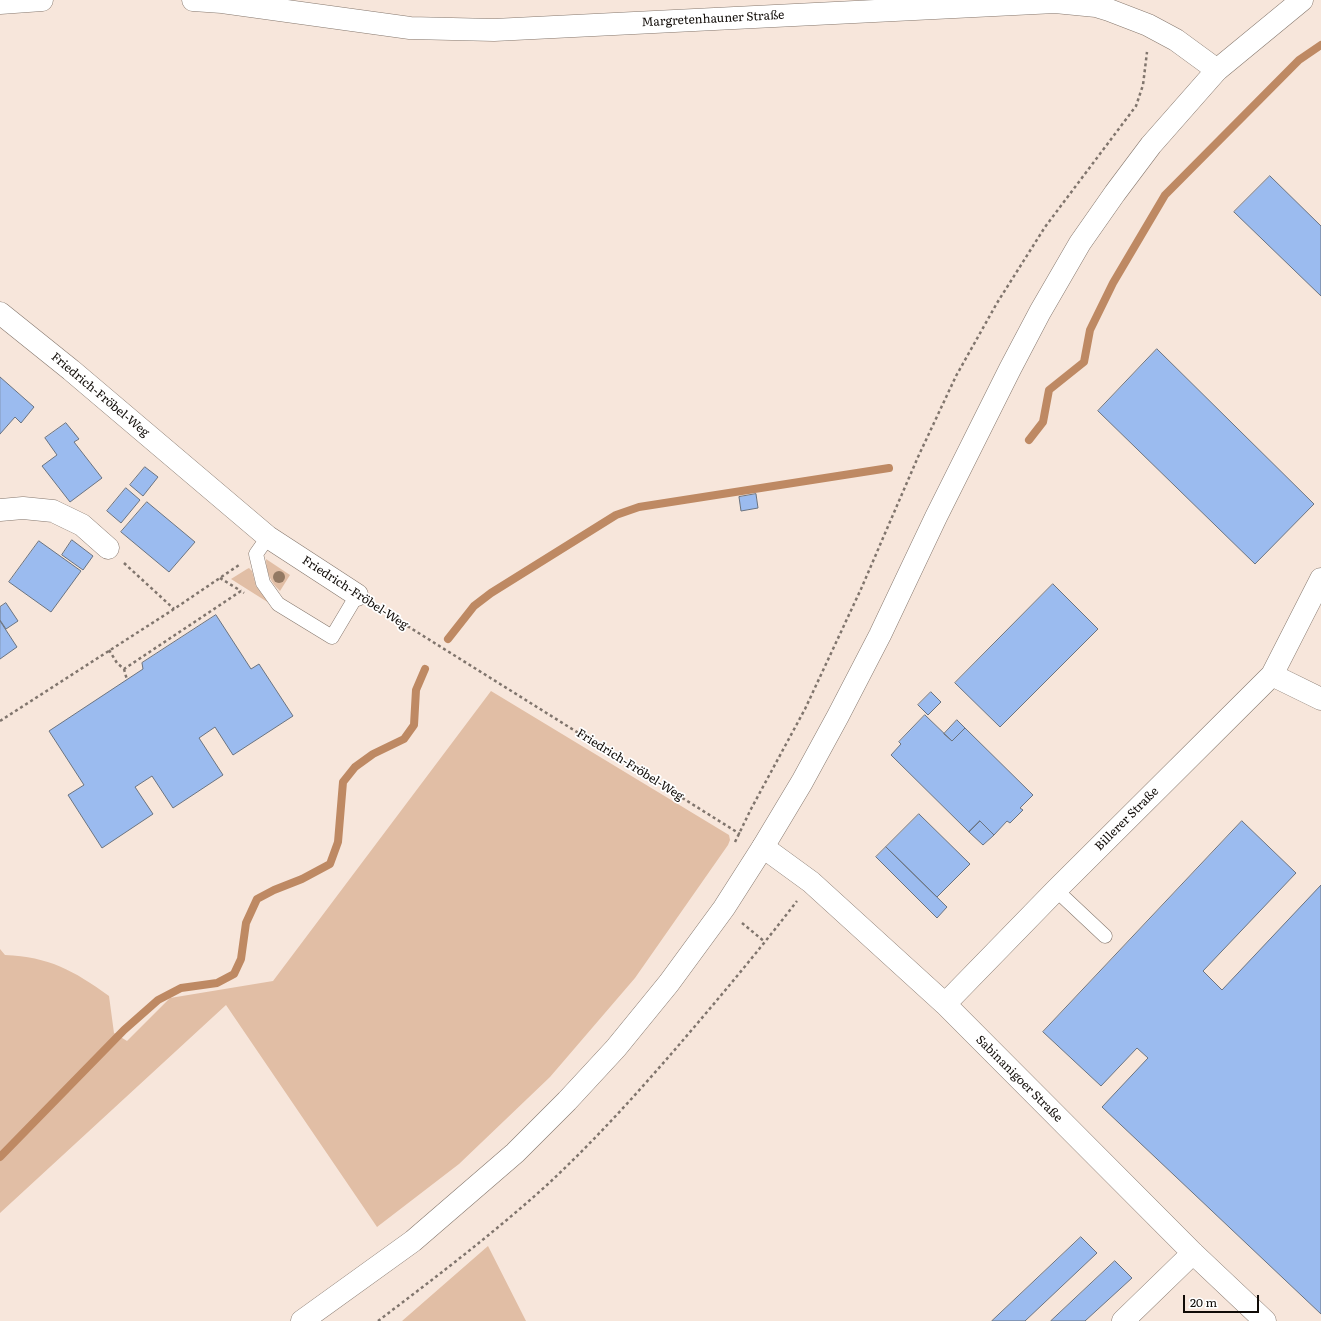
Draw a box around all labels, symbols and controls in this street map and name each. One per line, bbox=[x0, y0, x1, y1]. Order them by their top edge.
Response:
street label: Margretenhauner Straße bbox=[641, 8, 785, 30]
street label: Friedrich-Fröbel-Weg bbox=[48, 350, 152, 440]
street label: Friedrich-Fröbel-Weg bbox=[299, 553, 411, 633]
street label: Friedrich-Fröbel-Weg bbox=[574, 726, 686, 804]
street label: Billerer Straße bbox=[1092, 784, 1162, 854]
street label: Sabinanigoer Straße bbox=[973, 1033, 1065, 1125]
scale bar bbox=[1185, 1287, 1261, 1313]
text: 20 m bbox=[1190, 1293, 1217, 1311]

